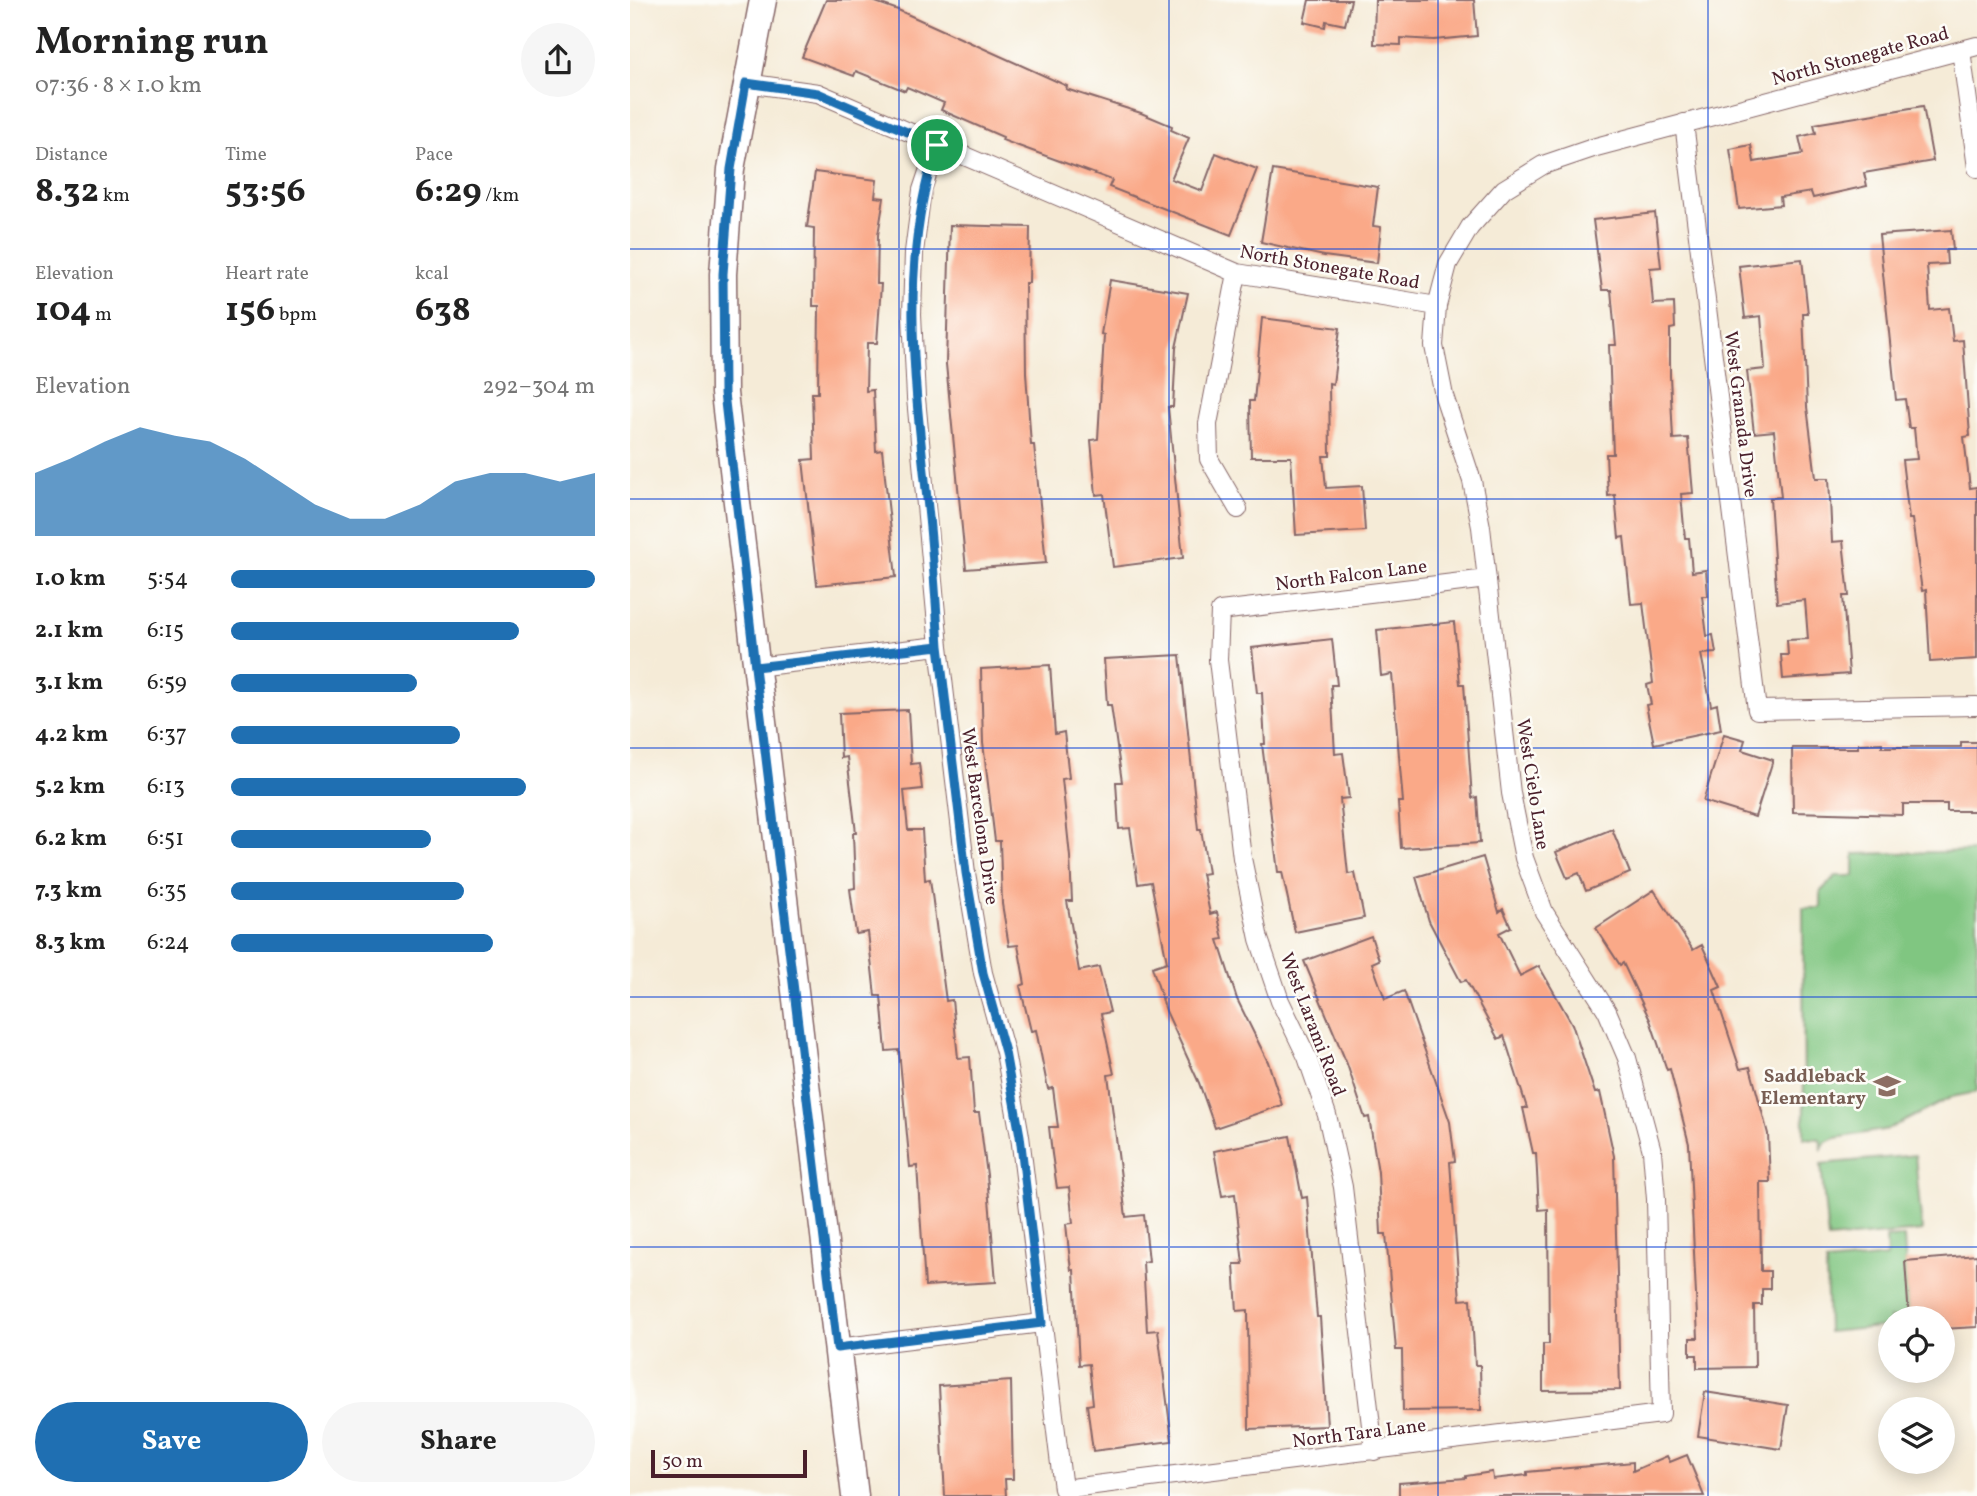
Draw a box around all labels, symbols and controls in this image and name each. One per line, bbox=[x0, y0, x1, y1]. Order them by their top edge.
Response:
text: Morning run bbox=[35, 17, 269, 70]
street label: North Stonegate Road bbox=[1769, 21, 1952, 93]
button: share bbox=[521, 23, 595, 97]
text: 07:36 · 8 × 1.0 km bbox=[35, 70, 202, 102]
pin bbox=[907, 115, 967, 175]
icon: arrive bbox=[918, 126, 956, 164]
text: Distance bbox=[35, 142, 108, 168]
text: Time bbox=[225, 142, 267, 168]
text: Pace bbox=[415, 142, 453, 168]
text: 8.32 bbox=[35, 168, 99, 216]
text: 53:56 bbox=[225, 168, 306, 216]
text: 6:29 bbox=[415, 168, 482, 216]
text: km bbox=[99, 183, 130, 209]
text: /km bbox=[482, 183, 519, 209]
street label: North Stonegate Road bbox=[1238, 239, 1422, 297]
text: Elevation bbox=[35, 261, 114, 287]
text: Heart rate bbox=[225, 261, 309, 287]
text: kcal bbox=[415, 261, 449, 287]
text: 104 bbox=[35, 287, 91, 335]
text: 156 bbox=[225, 287, 275, 335]
text: 638 bbox=[415, 287, 471, 335]
text: m bbox=[91, 302, 112, 328]
text: bpm bbox=[275, 302, 317, 328]
street label: West Granada Drive bbox=[1717, 329, 1763, 499]
text: Elevation bbox=[35, 371, 131, 403]
text: 292–304 m bbox=[482, 371, 595, 403]
street label: North Falcon Lane bbox=[1274, 554, 1429, 598]
text: 1.0 km bbox=[35, 563, 106, 595]
text: 5:54 bbox=[147, 563, 188, 595]
text: 2.1 km bbox=[35, 615, 104, 647]
text: 6:15 bbox=[147, 615, 184, 647]
text: 3.1 km bbox=[35, 667, 103, 699]
text: 6:59 bbox=[147, 667, 187, 699]
street label: West Cielo Lane bbox=[1509, 717, 1555, 852]
text: 4.2 km bbox=[35, 719, 108, 751]
text: 6:37 bbox=[147, 719, 187, 751]
street label: West Barcelona Drive bbox=[954, 726, 1004, 907]
text: 5.2 km bbox=[35, 771, 105, 803]
text: 6:13 bbox=[147, 771, 185, 803]
text: 6.2 km bbox=[35, 823, 107, 855]
text: 6:51 bbox=[147, 823, 184, 855]
text: 7.3 km bbox=[35, 875, 102, 907]
text: 6:35 bbox=[147, 875, 187, 907]
text: 8.3 km bbox=[35, 927, 106, 959]
text: 6:24 bbox=[147, 927, 189, 959]
street label: West Larami Road bbox=[1273, 949, 1351, 1100]
place label: Saddleback Elementary bbox=[1761, 1064, 1866, 1112]
school or university icon: Saddleback Elementary bbox=[1872, 1071, 1902, 1101]
map controls bbox=[1878, 1306, 1955, 1474]
button: locate bbox=[1878, 1306, 1955, 1383]
button: layers bbox=[1878, 1397, 1955, 1474]
button: Save bbox=[35, 1402, 308, 1482]
button: Share bbox=[322, 1402, 595, 1482]
street label: North Tara Lane bbox=[1291, 1413, 1428, 1455]
scale bar bbox=[651, 1447, 807, 1479]
text: 50 m bbox=[662, 1449, 703, 1475]

